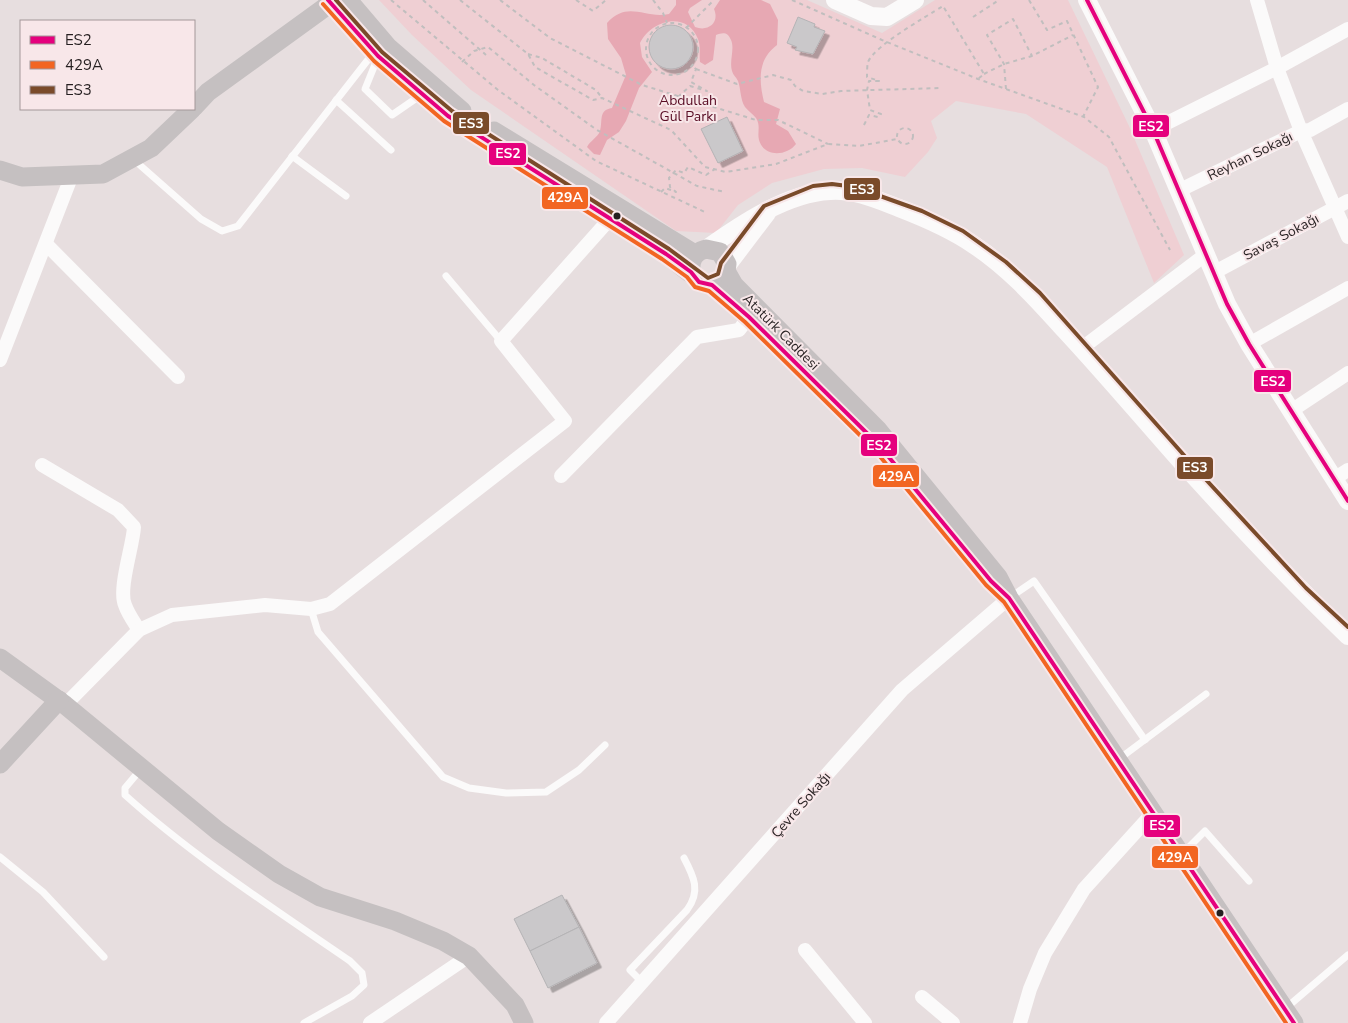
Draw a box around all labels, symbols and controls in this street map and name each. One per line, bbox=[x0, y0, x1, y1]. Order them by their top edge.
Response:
legend bbox=[20, 20, 195, 110]
text: ES2 bbox=[65, 30, 92, 50]
text: 429A bbox=[65, 55, 103, 75]
text: ES3 bbox=[65, 80, 92, 100]
park label: Abdullah Gül Parkı bbox=[659, 91, 717, 126]
line badge: ES3 bbox=[452, 111, 490, 135]
text: ES3 bbox=[458, 114, 484, 133]
line badge: ES2 bbox=[1132, 114, 1170, 138]
text: ES2 bbox=[1138, 117, 1164, 136]
street label: Reyhan Sokağı bbox=[1204, 127, 1296, 185]
line badge: ES2 bbox=[488, 142, 527, 166]
text: ES2 bbox=[495, 144, 521, 163]
line badge: ES3 bbox=[843, 177, 881, 201]
text: ES3 bbox=[849, 180, 875, 199]
line badge: 429A bbox=[541, 186, 589, 210]
text: 429A bbox=[547, 188, 583, 207]
street label: Savaş Sokağı bbox=[1240, 209, 1322, 265]
unlabelled marker bbox=[612, 211, 622, 221]
street label: Atatürk Caddesi bbox=[739, 290, 823, 374]
line badge: ES2 bbox=[1253, 369, 1292, 393]
text: ES2 bbox=[1260, 372, 1286, 391]
line badge: ES2 bbox=[860, 433, 898, 457]
text: ES2 bbox=[866, 436, 892, 455]
line badge: ES3 bbox=[1176, 456, 1214, 480]
text: ES3 bbox=[1182, 458, 1208, 477]
line badge: 429A bbox=[872, 464, 920, 488]
text: 429A bbox=[878, 467, 914, 486]
street label: Çevre Sokağı bbox=[767, 768, 835, 842]
line badge: ES2 bbox=[1143, 814, 1181, 838]
text: ES2 bbox=[1149, 816, 1175, 835]
line badge: 429A bbox=[1151, 845, 1199, 869]
text: 429A bbox=[1157, 848, 1193, 867]
unlabelled marker bbox=[1215, 908, 1225, 918]

